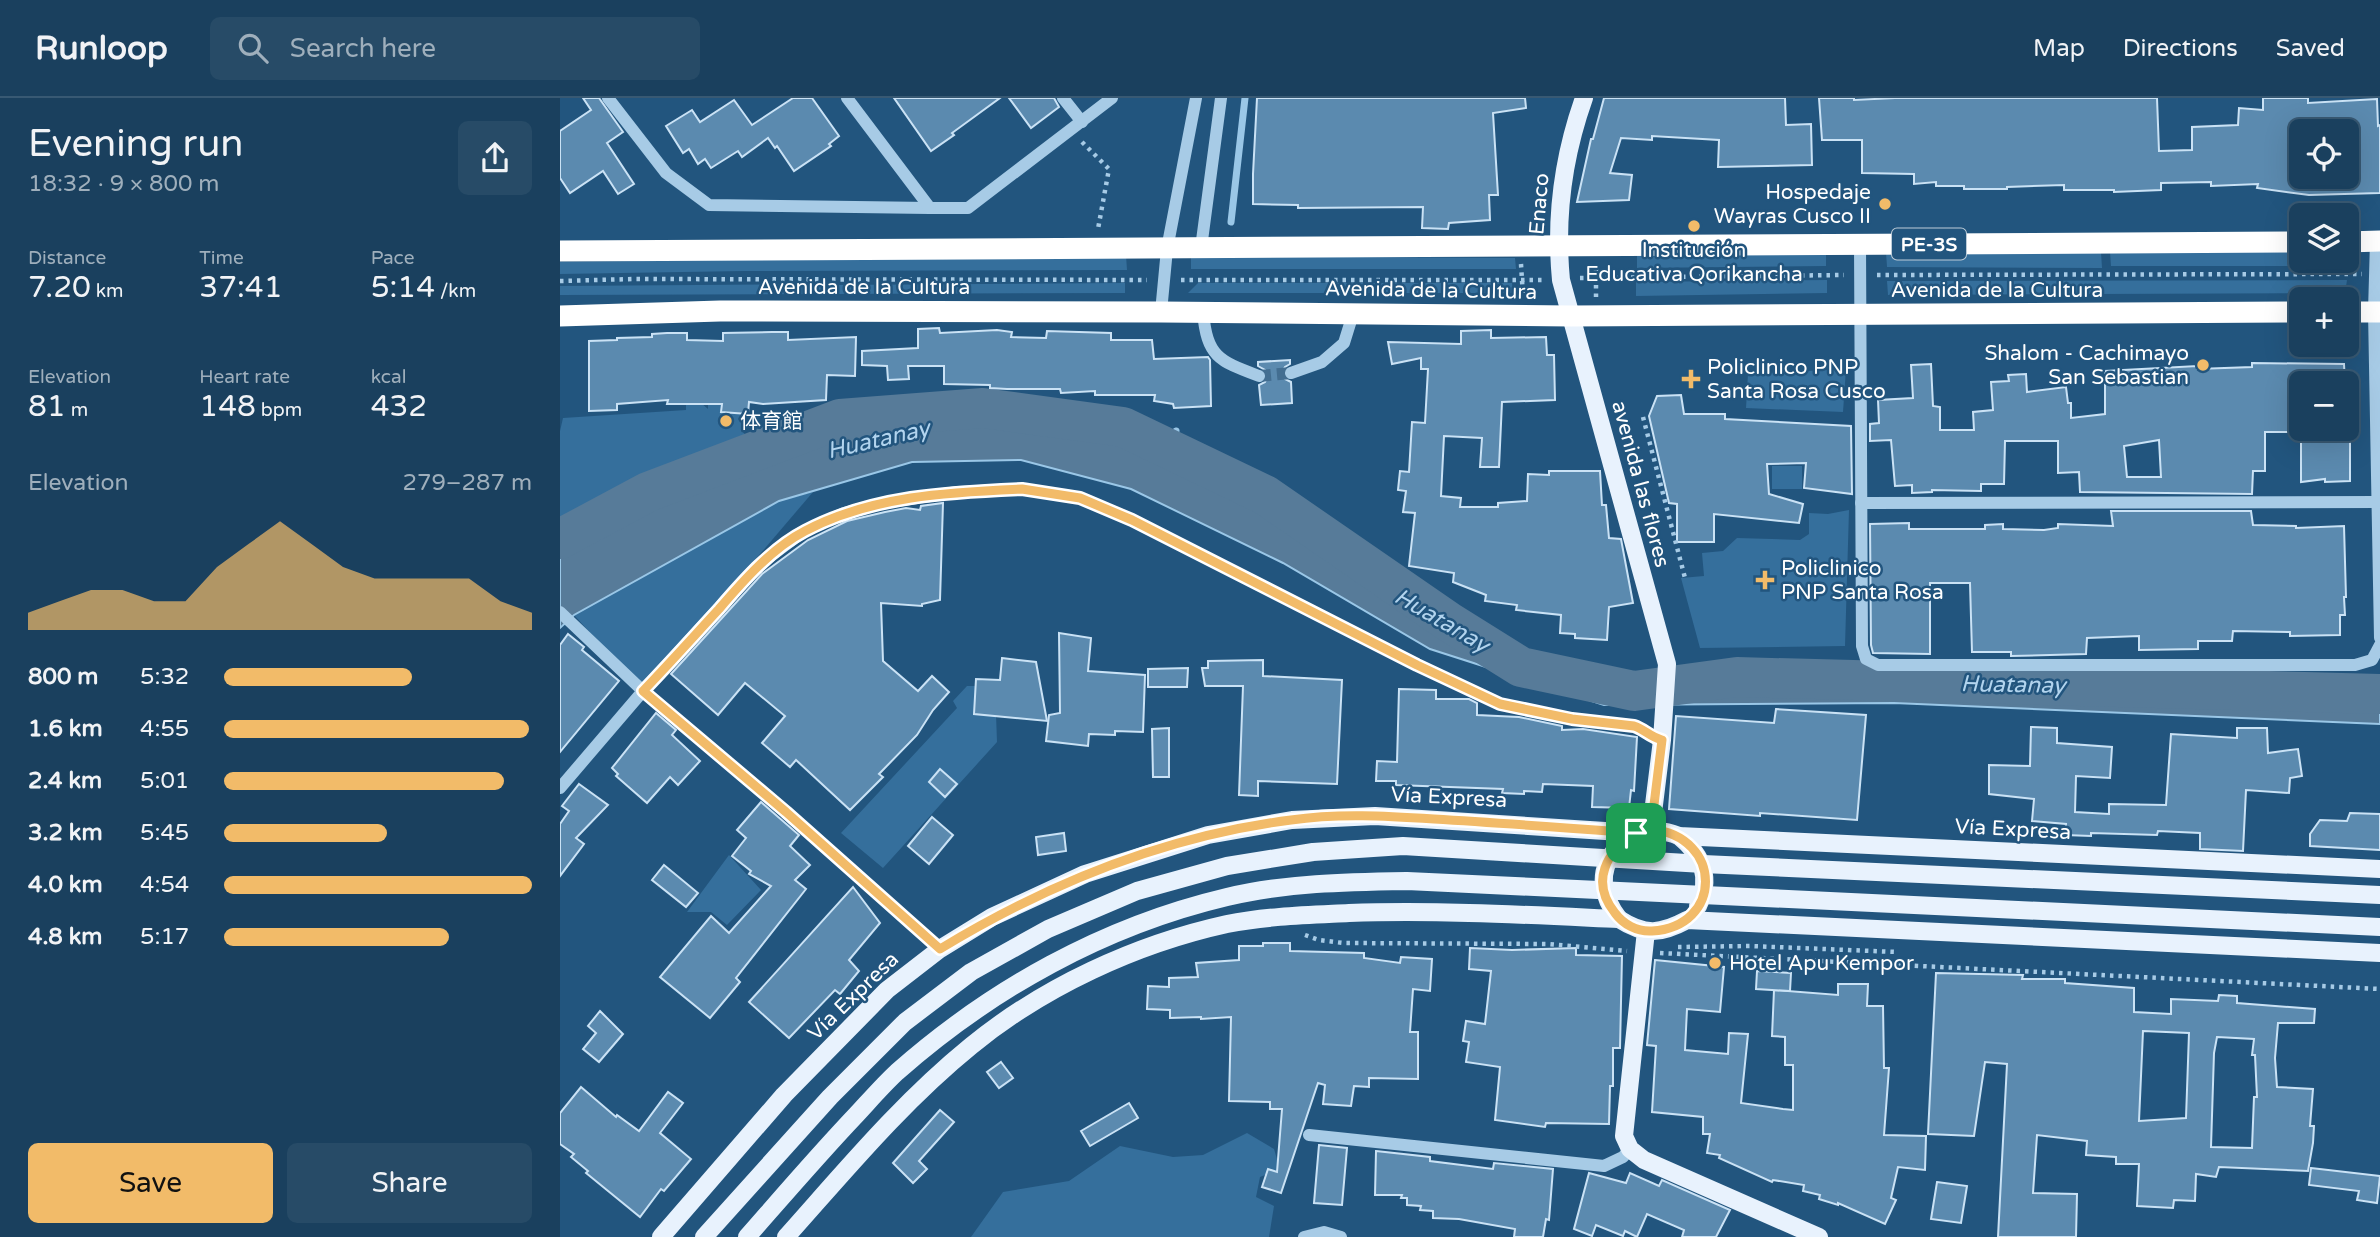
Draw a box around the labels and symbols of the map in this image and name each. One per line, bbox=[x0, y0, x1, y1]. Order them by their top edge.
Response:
street label: Enaco bbox=[1524, 172, 1555, 236]
place label: Hospedaje Wayras Cusco II bbox=[1714, 180, 1871, 229]
marker: Hospedaje Wayras Cusco II bbox=[1877, 196, 1893, 212]
marker: Institución Educativa Qorikancha bbox=[1686, 218, 1702, 234]
road number: PE-3S bbox=[1892, 228, 1966, 260]
place label: Institución Educativa Qorikancha bbox=[1585, 238, 1803, 287]
street label: Avenida de la Cultura bbox=[758, 275, 970, 300]
street label: Avenida de la Cultura bbox=[1325, 276, 1537, 305]
street label: Avenida de la Cultura bbox=[1891, 278, 2103, 303]
place label: Shalom - Cachimayo San Sebastian bbox=[1984, 341, 2189, 390]
place label: Policlinico PNP Santa Rosa Cusco bbox=[1707, 355, 1886, 404]
marker: Shalom - Cachimayo San Sebastian bbox=[2195, 357, 2211, 373]
marker: Policlinico PNP Santa Rosa Cusco bbox=[1681, 369, 1701, 389]
street label: avenida las flores bbox=[1606, 398, 1675, 570]
place label: 体育館 bbox=[740, 409, 803, 434]
marker: 体育館 bbox=[718, 413, 734, 429]
water label: Huatanay bbox=[824, 414, 935, 465]
place label: Policlinico PNP Santa Rosa bbox=[1781, 556, 1944, 605]
marker: Policlinico PNP Santa Rosa bbox=[1755, 570, 1775, 590]
water label: Huatanay bbox=[1389, 583, 1496, 660]
water label: Huatanay bbox=[1960, 670, 2068, 700]
street label: Vía Expresa bbox=[1390, 782, 1508, 813]
pin bbox=[1606, 803, 1666, 863]
street label: Vía Expresa bbox=[1954, 814, 2072, 845]
street label: Vía Expresa bbox=[803, 947, 904, 1046]
place label: Hotel Apu Kempor bbox=[1729, 951, 1914, 976]
marker: Hotel Apu Kempor bbox=[1707, 955, 1723, 971]

